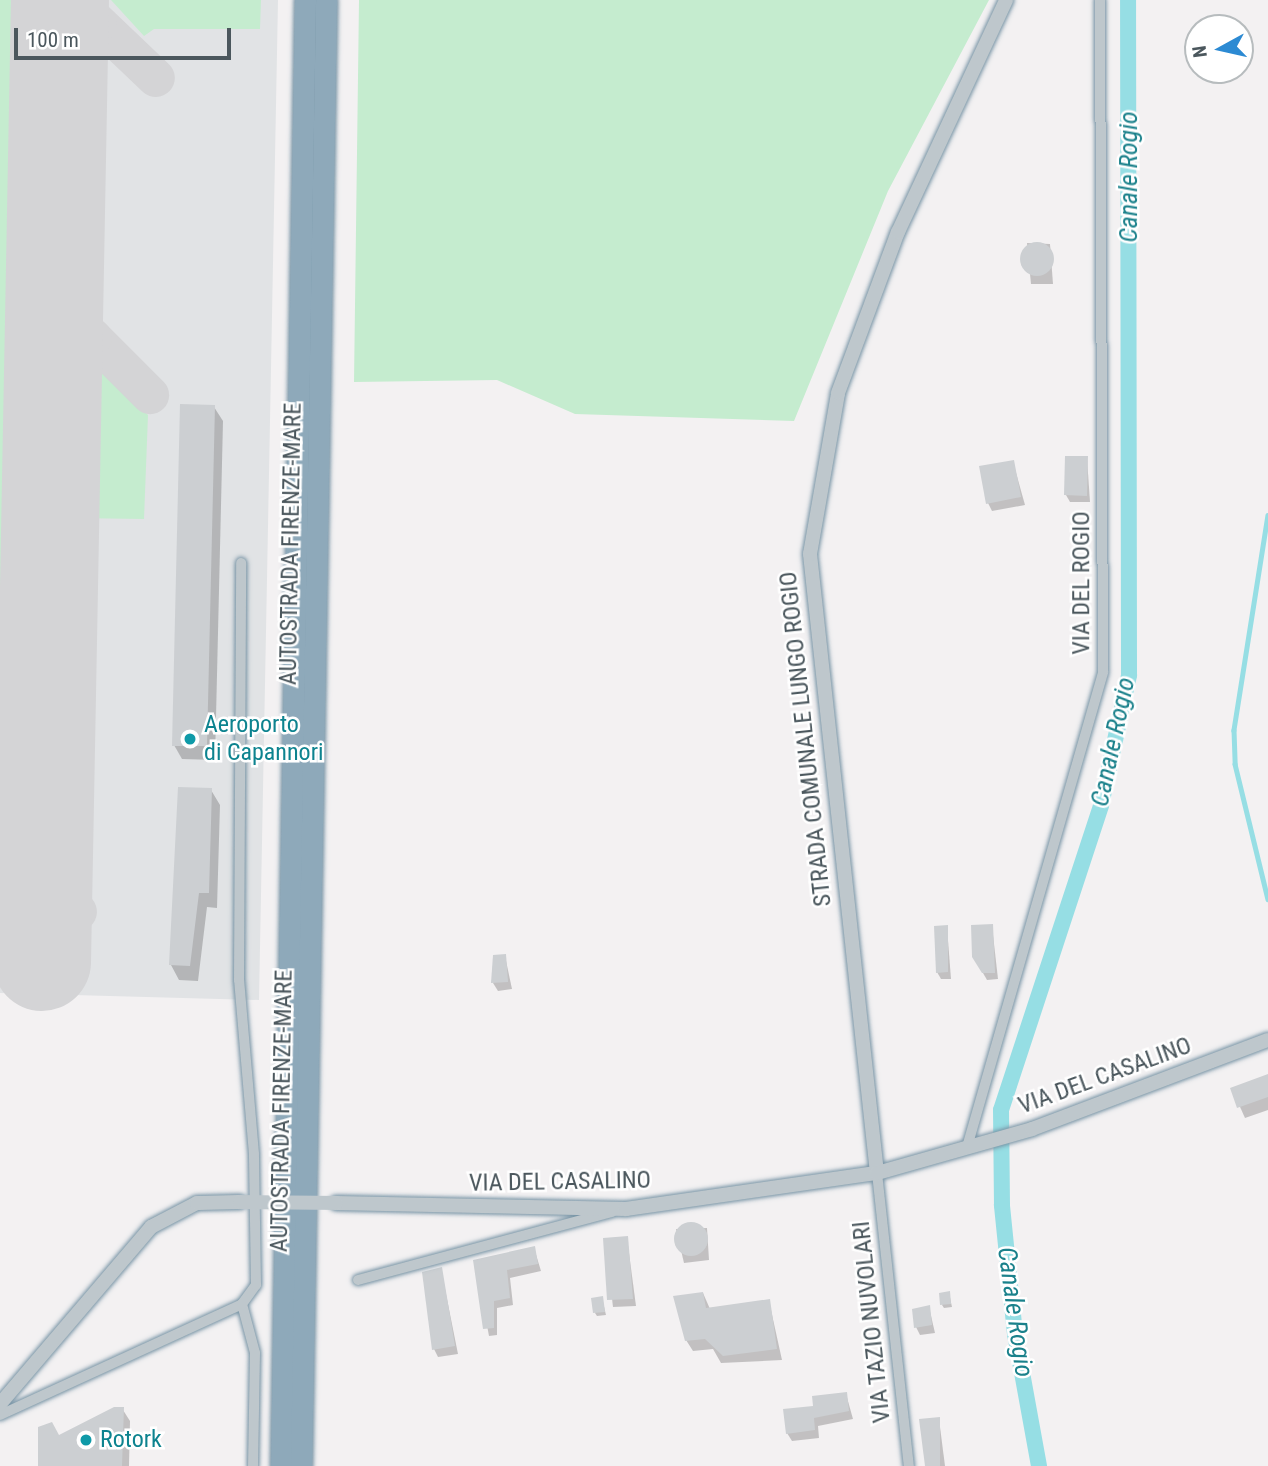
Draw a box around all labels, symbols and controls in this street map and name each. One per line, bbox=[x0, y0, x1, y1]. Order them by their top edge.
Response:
scale bar bbox=[18, 14, 234, 58]
north arrow bbox=[1184, 14, 1254, 84]
text: 100 m bbox=[27, 28, 79, 52]
text: N bbox=[1187, 44, 1212, 59]
water label: Canale Rogio bbox=[1113, 111, 1145, 243]
street label: AUTOSTRADA FIRENZE-MARE bbox=[274, 403, 308, 685]
street label: VIA DEL ROGIO bbox=[1068, 511, 1096, 655]
street label: STRADA COMUNALE LUNGO ROGIO bbox=[774, 570, 838, 908]
water label: Canale Rogio bbox=[1084, 675, 1142, 809]
place label: Aeroporto di Capannori bbox=[204, 711, 323, 767]
marker: Aeroporto di Capannori bbox=[182, 731, 198, 747]
street label: AUTOSTRADA FIRENZE-MARE bbox=[265, 970, 299, 1252]
street label: VIA DEL CASALINO bbox=[1015, 1031, 1195, 1121]
street label: VIA DEL CASALINO bbox=[469, 1166, 651, 1198]
street label: VIA TAZIO NUVOLARI bbox=[847, 1219, 897, 1425]
water label: Canale Rogio bbox=[990, 1245, 1040, 1379]
place label: Rotork bbox=[100, 1426, 162, 1454]
marker: Rotork bbox=[78, 1432, 94, 1448]

